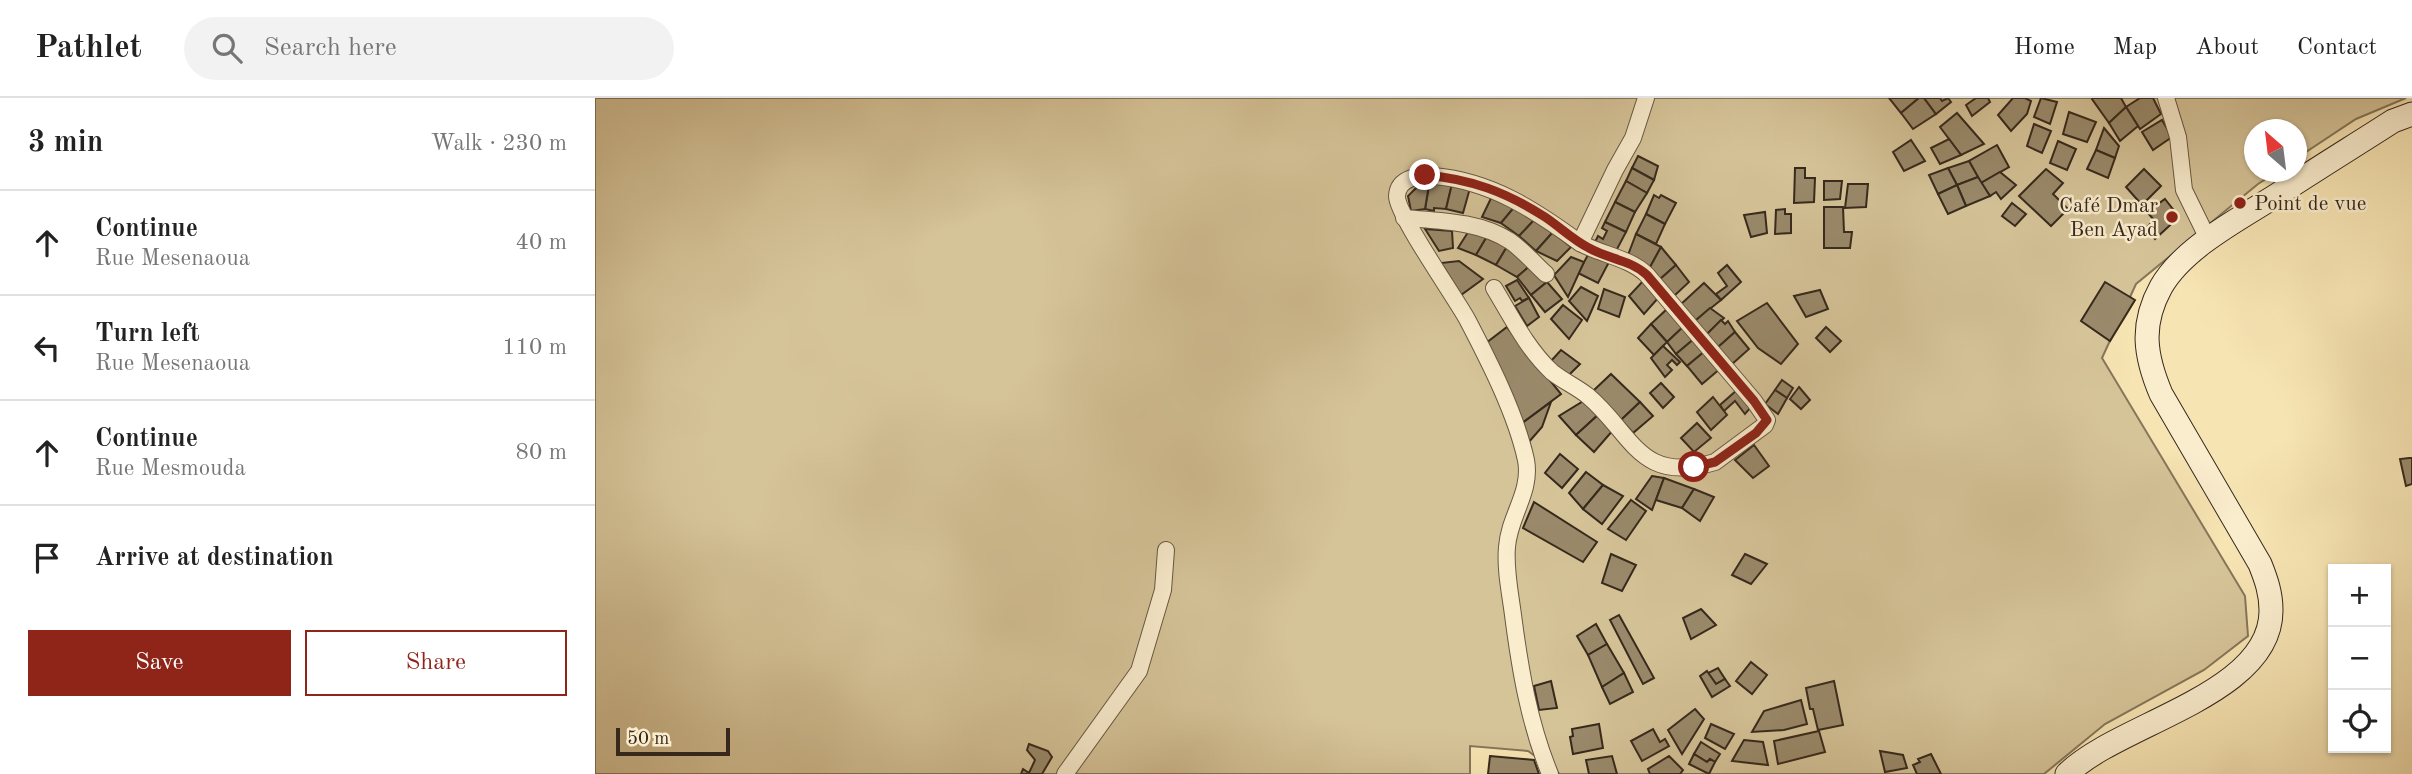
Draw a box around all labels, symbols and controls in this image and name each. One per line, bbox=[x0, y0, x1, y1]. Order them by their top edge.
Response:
search box bbox=[184, 17, 674, 80]
icon: search bbox=[208, 29, 246, 67]
text: Pathlet bbox=[35, 32, 142, 65]
text: Search here bbox=[264, 35, 397, 61]
text: Home bbox=[2014, 36, 2075, 60]
text: Map bbox=[2113, 36, 2157, 60]
text: About bbox=[2195, 36, 2259, 60]
text: Contact bbox=[2297, 36, 2377, 60]
north arrow bbox=[2244, 119, 2307, 182]
text: 3 min bbox=[28, 128, 103, 158]
text: Walk · 230 m bbox=[431, 132, 567, 155]
route end bbox=[1409, 159, 1440, 190]
place label: Point de vue bbox=[2254, 194, 2366, 215]
marker: Point de vue bbox=[2232, 195, 2248, 211]
place label: Café Dmar Ben Ayad bbox=[2059, 196, 2158, 241]
marker: Café Dmar Ben Ayad bbox=[2164, 209, 2180, 225]
text: Continue bbox=[95, 216, 198, 242]
icon: ahead bbox=[28, 224, 66, 262]
text: 40 m bbox=[516, 231, 567, 254]
text: Rue Mesenaoua bbox=[95, 247, 250, 270]
text: Turn left bbox=[95, 321, 200, 347]
icon: left bbox=[28, 329, 66, 367]
text: 110 m bbox=[502, 336, 567, 359]
text: Rue Mesenaoua bbox=[95, 352, 250, 375]
text: Continue bbox=[95, 426, 198, 452]
icon: ahead bbox=[28, 434, 66, 472]
text: 80 m bbox=[516, 441, 567, 464]
route start bbox=[1678, 451, 1709, 482]
text: Rue Mesmouda bbox=[95, 457, 246, 480]
icon: arrive bbox=[28, 539, 66, 577]
text: Arrive at destination bbox=[95, 545, 334, 571]
map controls bbox=[2328, 564, 2391, 753]
button: + bbox=[2328, 564, 2391, 627]
button: − bbox=[2328, 627, 2391, 690]
button: Save bbox=[28, 630, 291, 696]
button: Share bbox=[305, 630, 567, 696]
button: locate bbox=[2328, 690, 2391, 753]
scale bar bbox=[616, 725, 730, 757]
text: 50 m bbox=[627, 730, 669, 749]

